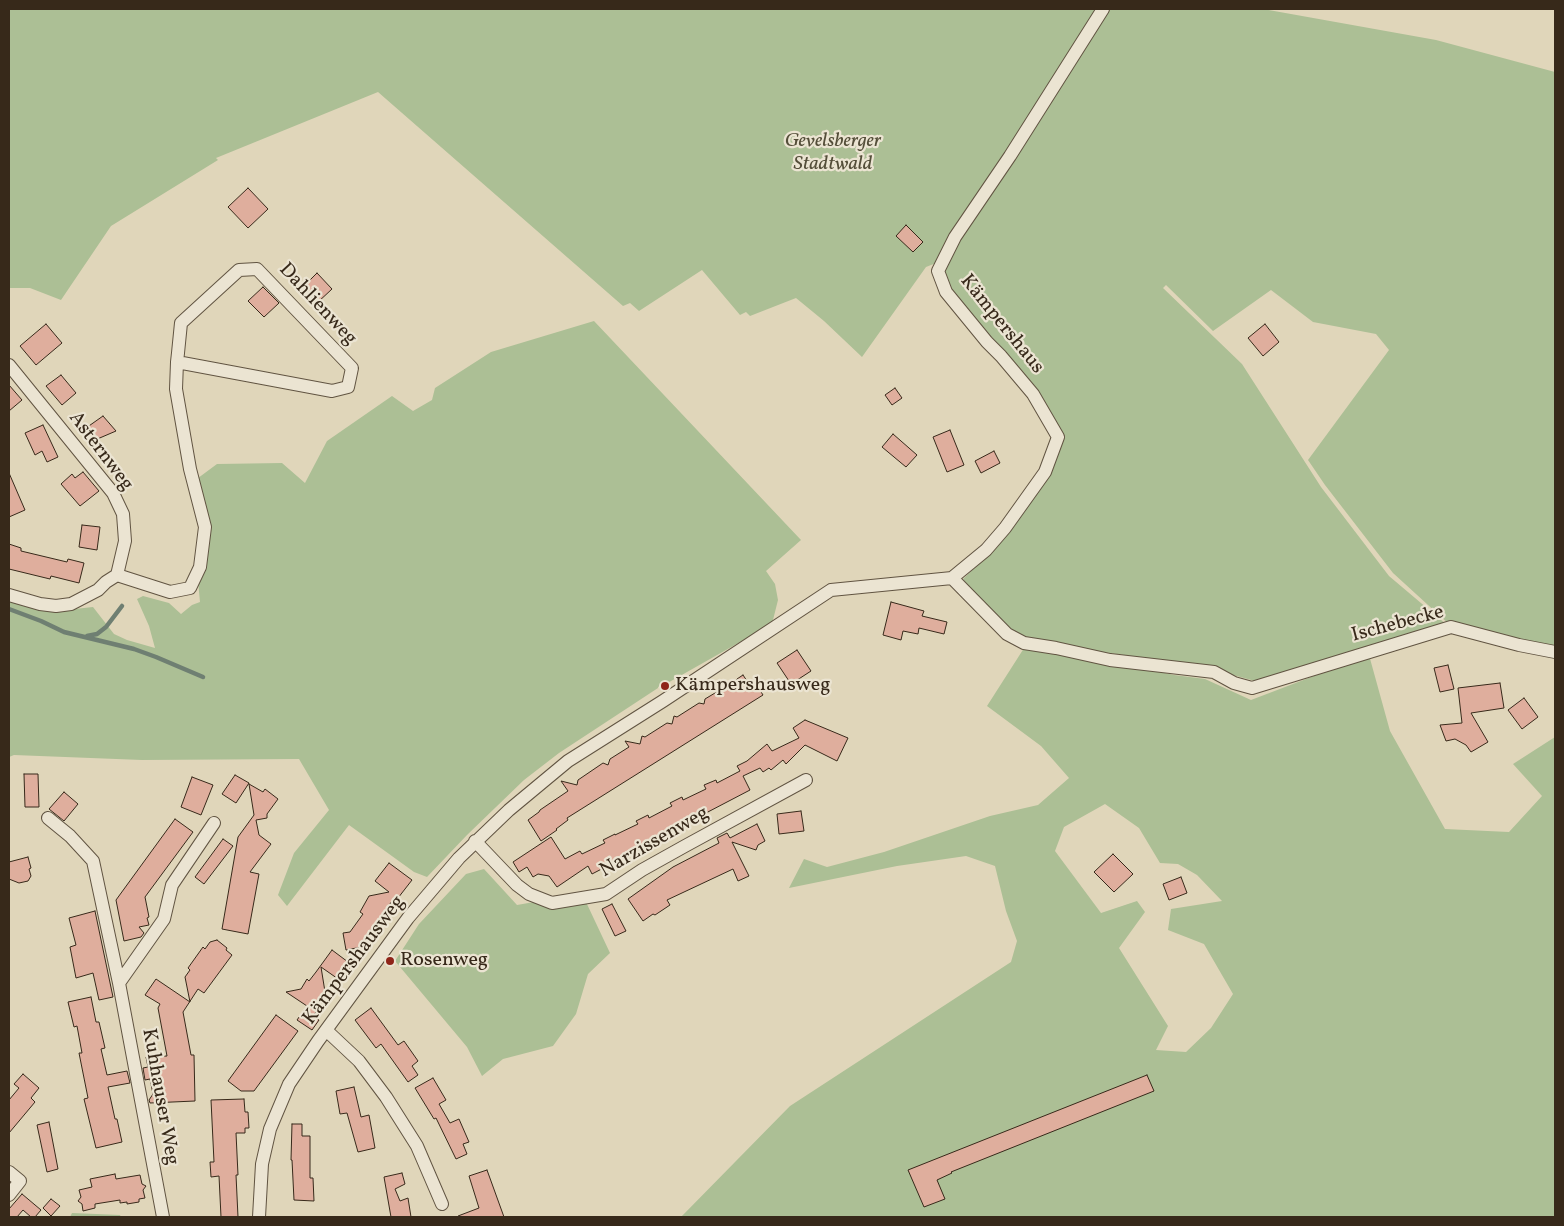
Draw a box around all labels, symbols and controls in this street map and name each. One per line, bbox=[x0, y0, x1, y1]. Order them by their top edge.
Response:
park label: Gevelsberger Stadtwald bbox=[785, 130, 881, 177]
street label: Dahlienweg bbox=[273, 259, 361, 351]
street label: Kämpershaus bbox=[954, 271, 1048, 379]
street label: Asternweg bbox=[62, 407, 138, 497]
street label: Ischebecke bbox=[1349, 601, 1447, 649]
place label: Kämpershausweg bbox=[675, 674, 830, 698]
marker: Kämpershausweg bbox=[659, 680, 671, 692]
street label: Narzissenweg bbox=[596, 802, 714, 884]
street label: Kämpershausweg bbox=[299, 892, 411, 1030]
place label: Rosenweg bbox=[400, 949, 488, 973]
marker: Rosenweg bbox=[384, 955, 396, 967]
street label: Kuhhauser Weg bbox=[135, 1027, 183, 1167]

